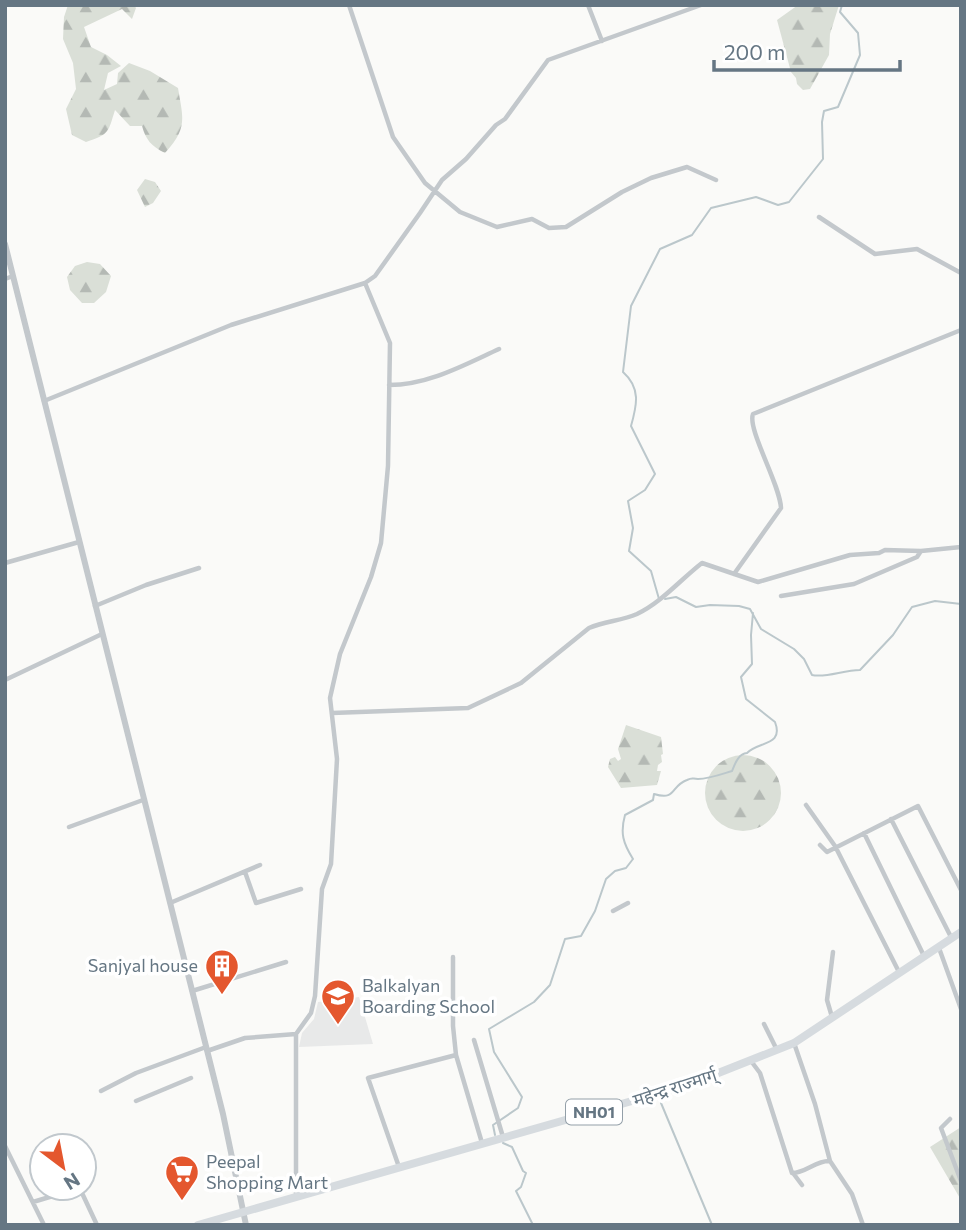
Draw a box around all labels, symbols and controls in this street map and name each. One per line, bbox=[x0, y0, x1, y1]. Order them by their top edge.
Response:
scale bar bbox=[714, 28, 900, 72]
text: 200 m bbox=[724, 39, 785, 64]
building icon: Sanjyal house bbox=[203, 947, 241, 996]
place label: Sanjyal house bbox=[88, 954, 198, 976]
place label: Balkalyan Boarding School bbox=[362, 974, 495, 1017]
school or university icon: Balkalyan Boarding School bbox=[319, 977, 357, 1026]
street label: महेन्द्र राज्मार्ग् bbox=[630, 1062, 723, 1112]
road number: NH01 bbox=[566, 1100, 622, 1124]
north arrow bbox=[28, 1132, 98, 1202]
place label: Peepal Shopping Mart bbox=[206, 1150, 328, 1193]
supermarket icon: Peepal Shopping Mart bbox=[163, 1153, 201, 1202]
text: N bbox=[60, 1168, 84, 1195]

